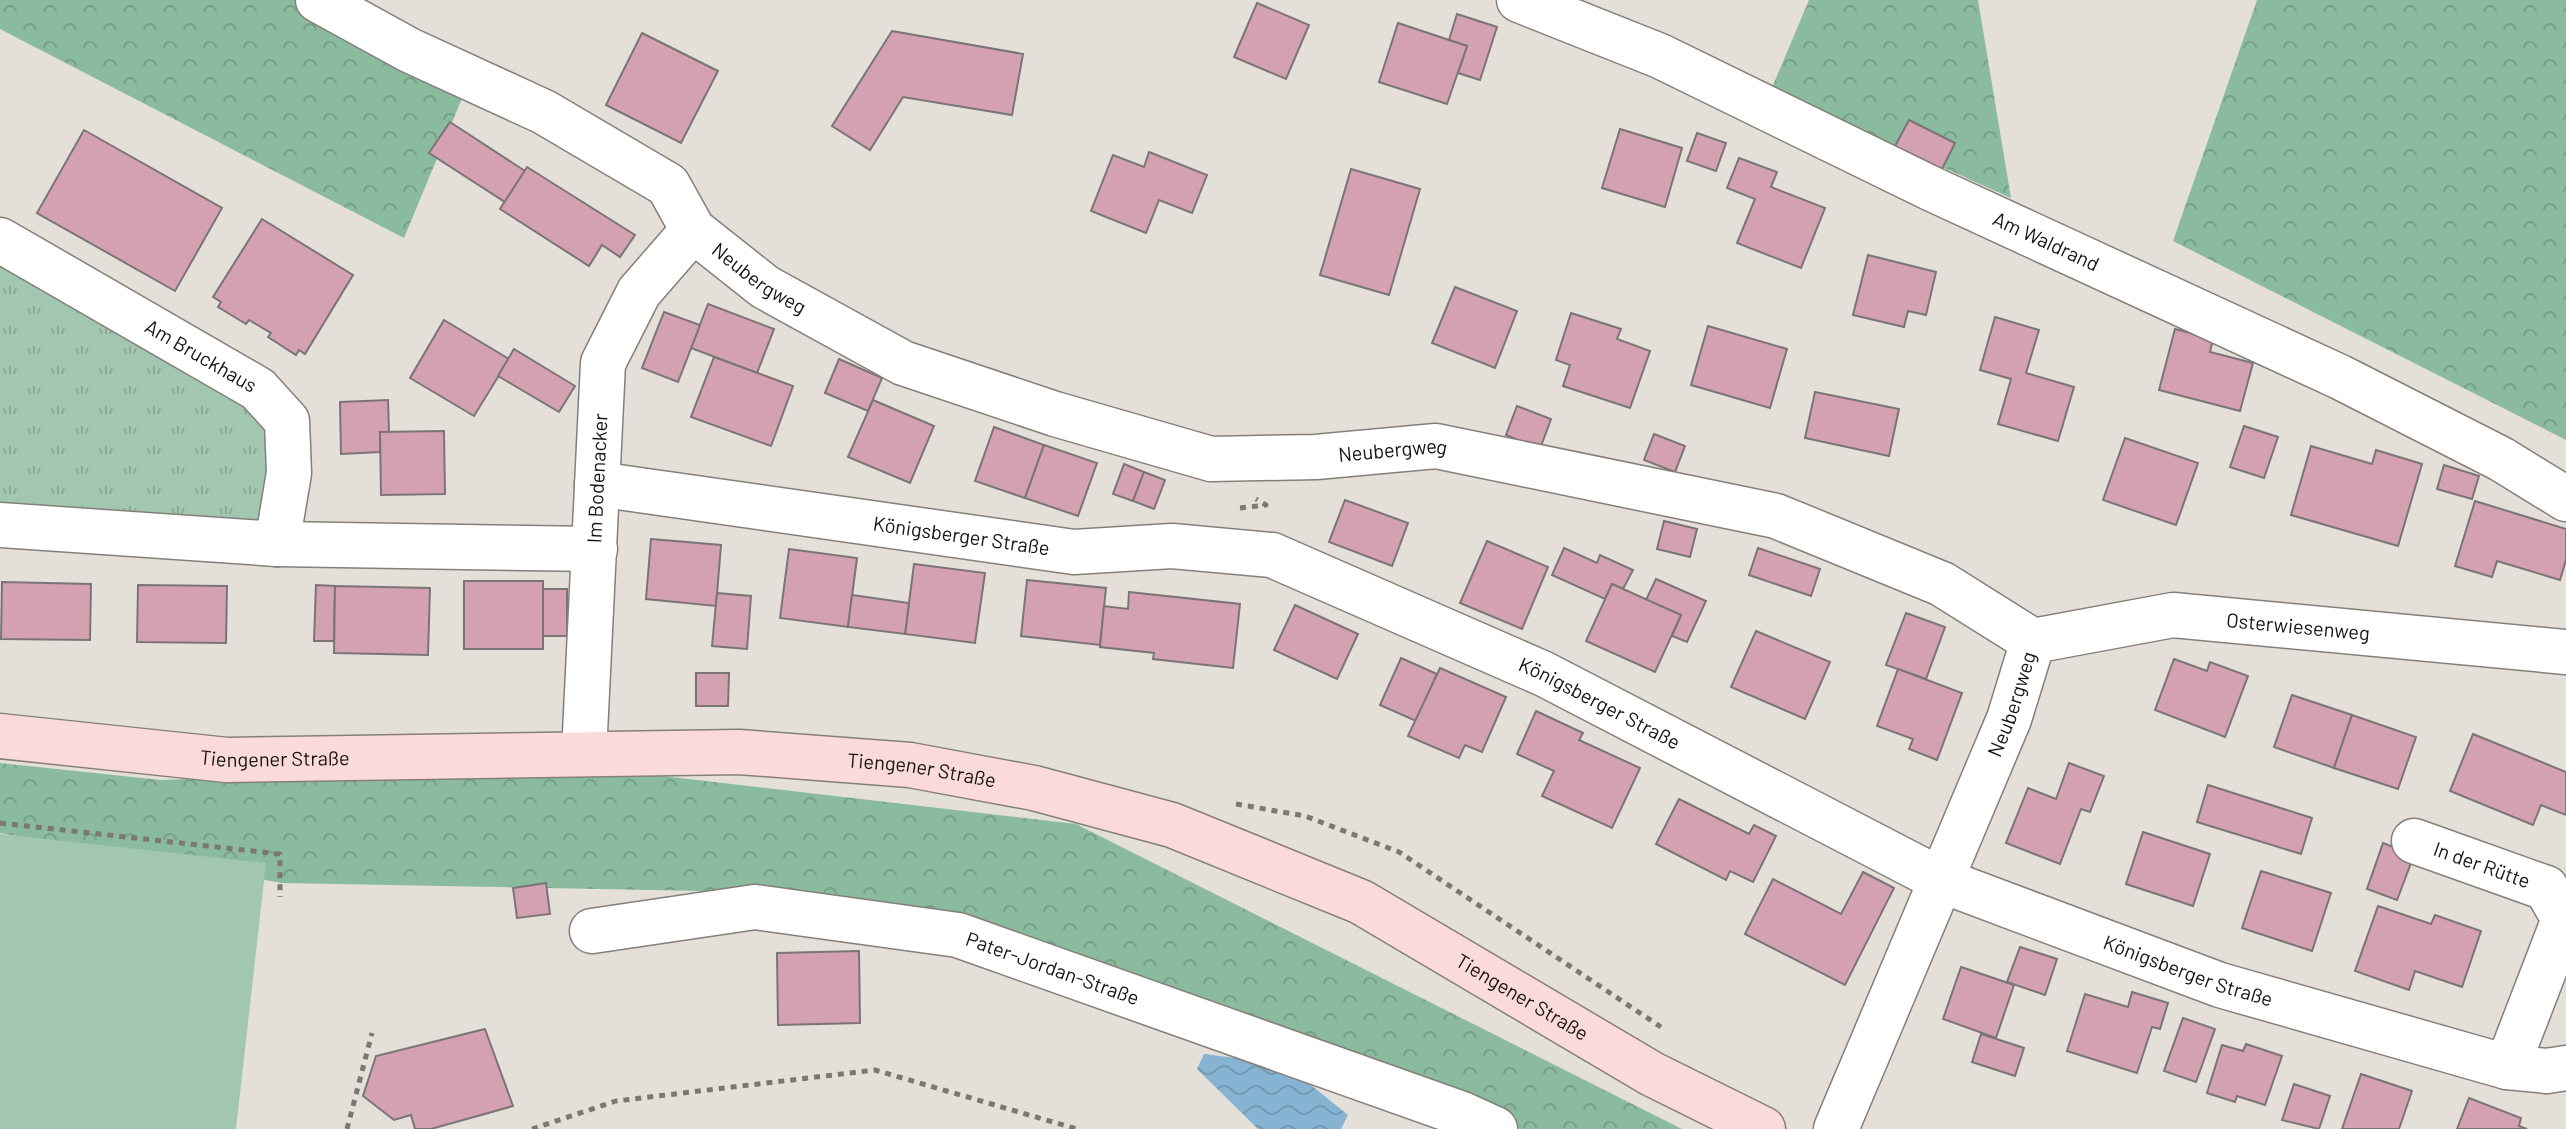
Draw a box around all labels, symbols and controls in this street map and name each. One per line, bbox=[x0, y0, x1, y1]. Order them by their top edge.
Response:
street label: Am Waldrand bbox=[1990, 206, 2103, 275]
street label: Neubergweg bbox=[708, 237, 811, 318]
street label: Am Bruckhaus bbox=[141, 313, 262, 397]
street label: Im Bodenacker bbox=[581, 413, 612, 544]
street label: Neubergweg bbox=[1337, 433, 1450, 466]
street label: Königsberger Straße bbox=[872, 510, 1051, 559]
street label: Osterwiesenweg bbox=[2225, 607, 2371, 644]
street label: Neubergweg bbox=[1982, 648, 2040, 760]
street label: Königsberger Straße bbox=[1515, 652, 1685, 754]
street label: Tiengener Straße bbox=[199, 744, 350, 771]
street label: Tiengener Straße bbox=[847, 747, 998, 792]
street label: In der Rütte bbox=[2431, 836, 2534, 892]
street label: Pater-Jordan-Straße bbox=[963, 926, 1143, 1009]
street label: Königsberger Straße bbox=[2100, 929, 2276, 1011]
street label: Tiengener Straße bbox=[1452, 948, 1593, 1045]

